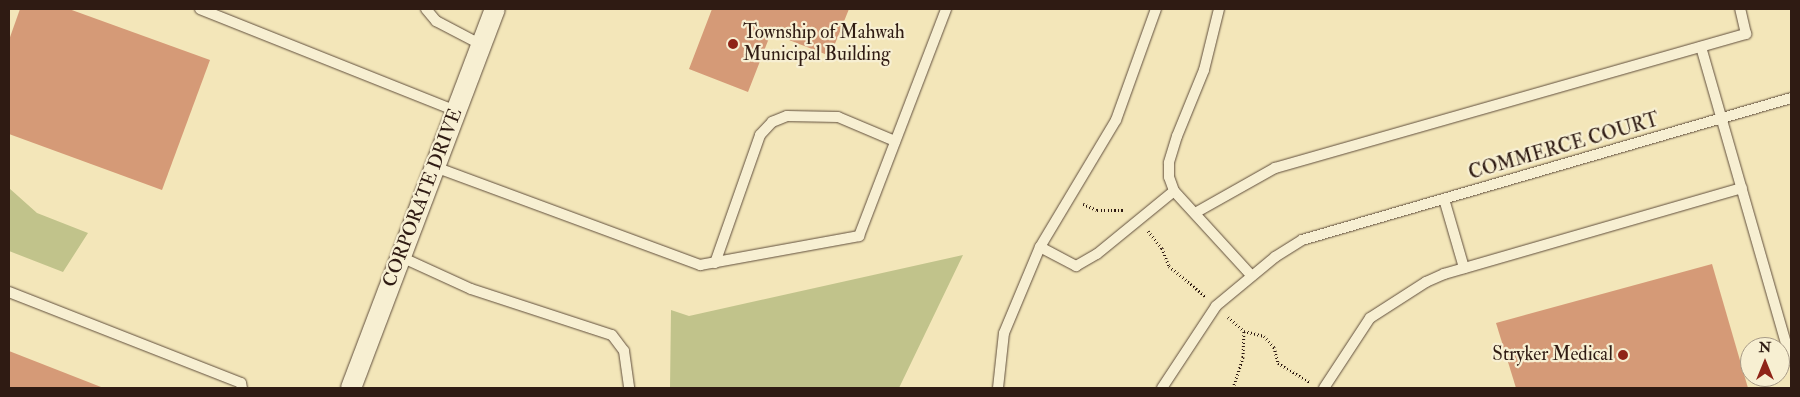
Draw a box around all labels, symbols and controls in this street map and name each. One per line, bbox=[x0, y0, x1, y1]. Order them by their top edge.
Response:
place label: Township of Mahwah Municipal Building bbox=[743, 22, 905, 66]
marker: Township of Mahwah Municipal Building bbox=[727, 38, 739, 50]
street label: CORPORATE DRIVE bbox=[378, 105, 468, 291]
street label: COMMERCE COURT bbox=[1466, 109, 1662, 185]
north arrow bbox=[1740, 337, 1790, 387]
text: N bbox=[1759, 339, 1771, 356]
place label: Stryker Medical bbox=[1492, 344, 1613, 366]
marker: Stryker Medical bbox=[1617, 349, 1629, 361]

